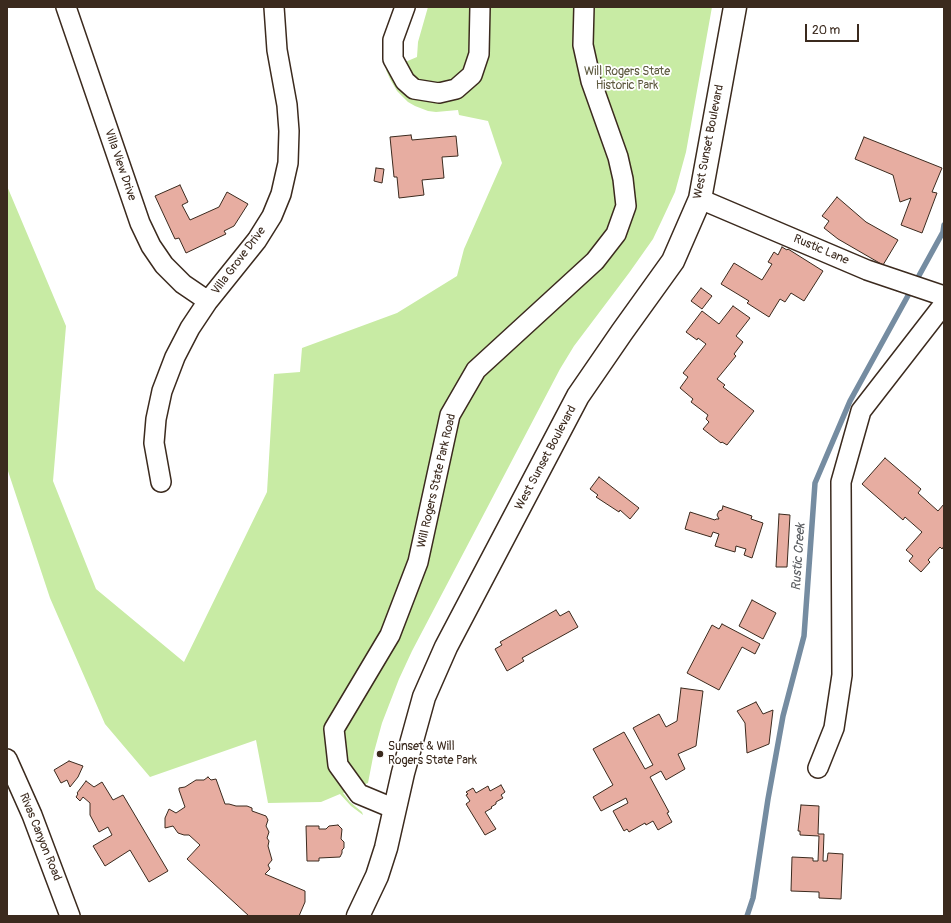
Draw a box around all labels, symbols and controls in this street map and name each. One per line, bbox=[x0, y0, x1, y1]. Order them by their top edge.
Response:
scale bar bbox=[807, 16, 861, 42]
text: 20 m bbox=[812, 23, 840, 38]
park label: Will Rogers State Historic Park bbox=[584, 65, 670, 93]
street label: West Sunset Boulevard bbox=[691, 84, 727, 200]
street label: Villa View Drive bbox=[101, 127, 139, 203]
street label: Villa Grove Drive bbox=[209, 224, 269, 298]
street label: Rustic Lane bbox=[791, 232, 851, 268]
street label: West Sunset Boulevard bbox=[512, 403, 580, 513]
street label: Will Rogers State Park Road bbox=[415, 413, 459, 549]
water label: Rustic Creek bbox=[789, 523, 809, 591]
place label: Sunset & Will Rogers State Park bbox=[388, 740, 477, 768]
marker: Sunset & Will Rogers State Park bbox=[375, 749, 385, 759]
street label: Rivas Canyon Road bbox=[16, 791, 64, 883]

